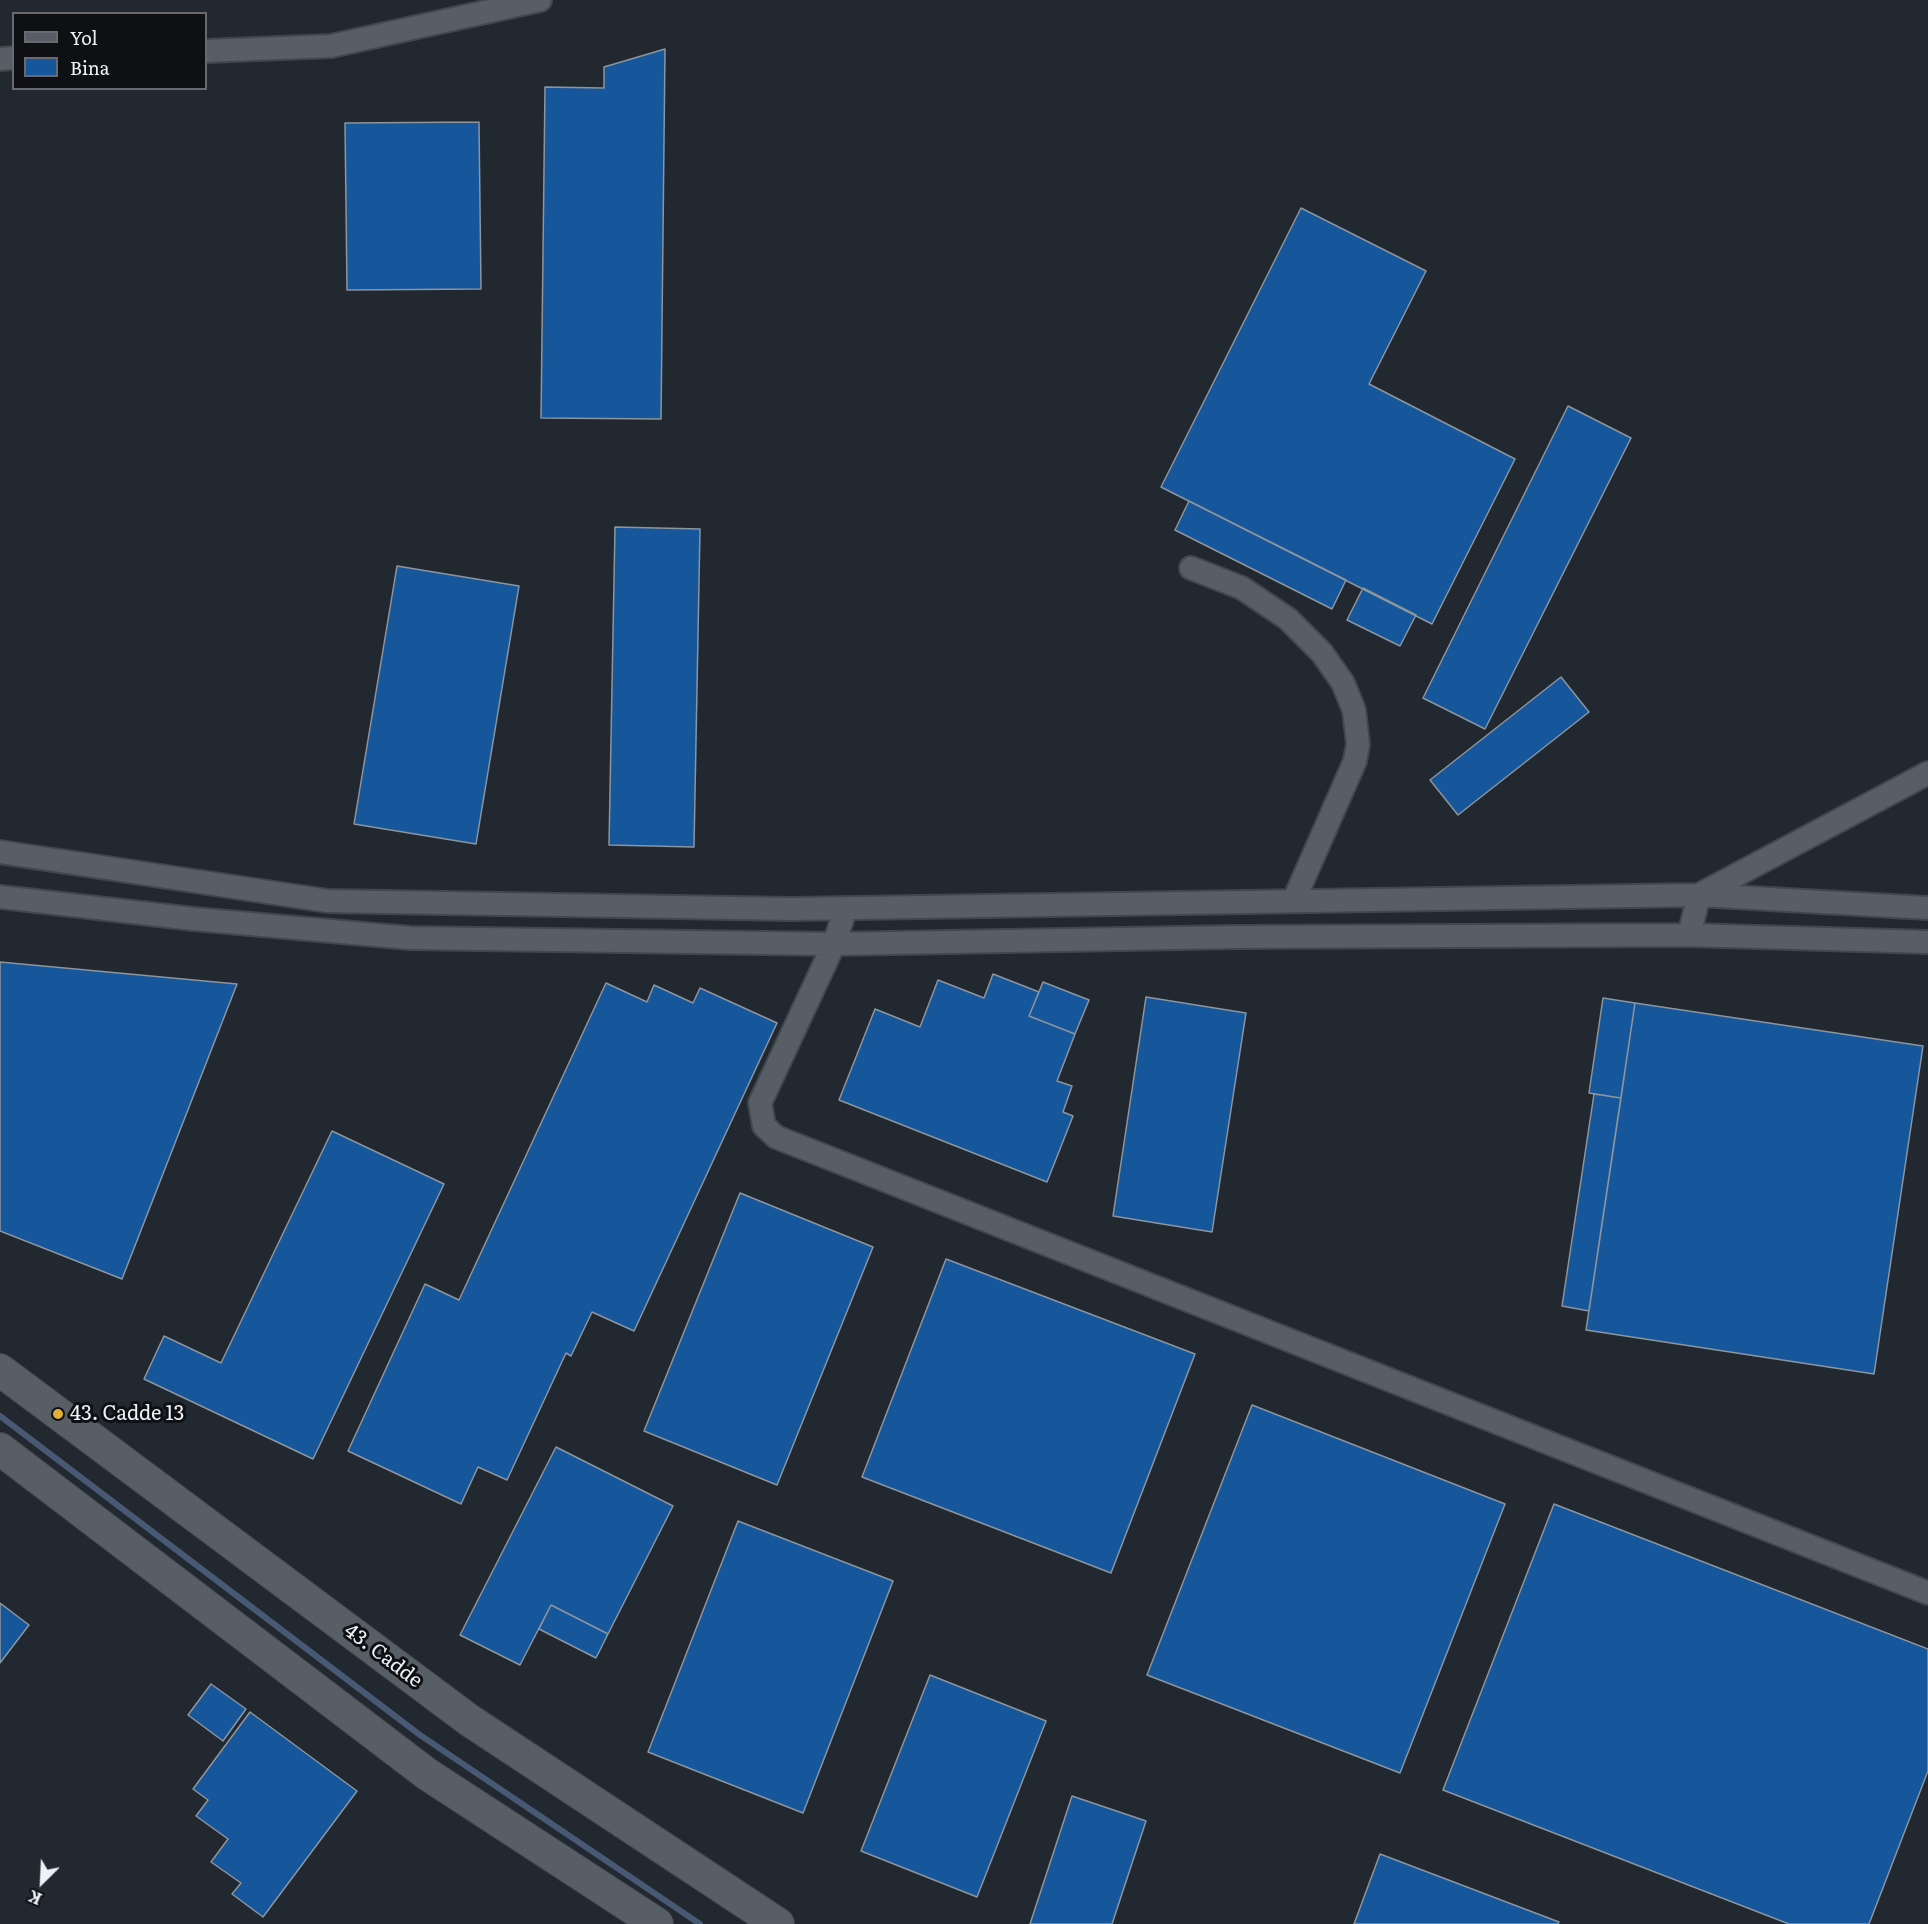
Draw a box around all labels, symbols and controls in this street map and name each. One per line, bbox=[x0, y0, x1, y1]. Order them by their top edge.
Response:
legend bbox=[12, 12, 207, 90]
text: Yol bbox=[70, 24, 98, 51]
text: Bina bbox=[70, 54, 110, 81]
place label: 43. Cadde 13 bbox=[70, 1402, 184, 1426]
marker: 43. Cadde 13 bbox=[51, 1407, 65, 1421]
street label: 43. Cadde bbox=[339, 1619, 427, 1693]
north arrow bbox=[12, 1852, 72, 1912]
text: K bbox=[24, 1885, 45, 1912]

